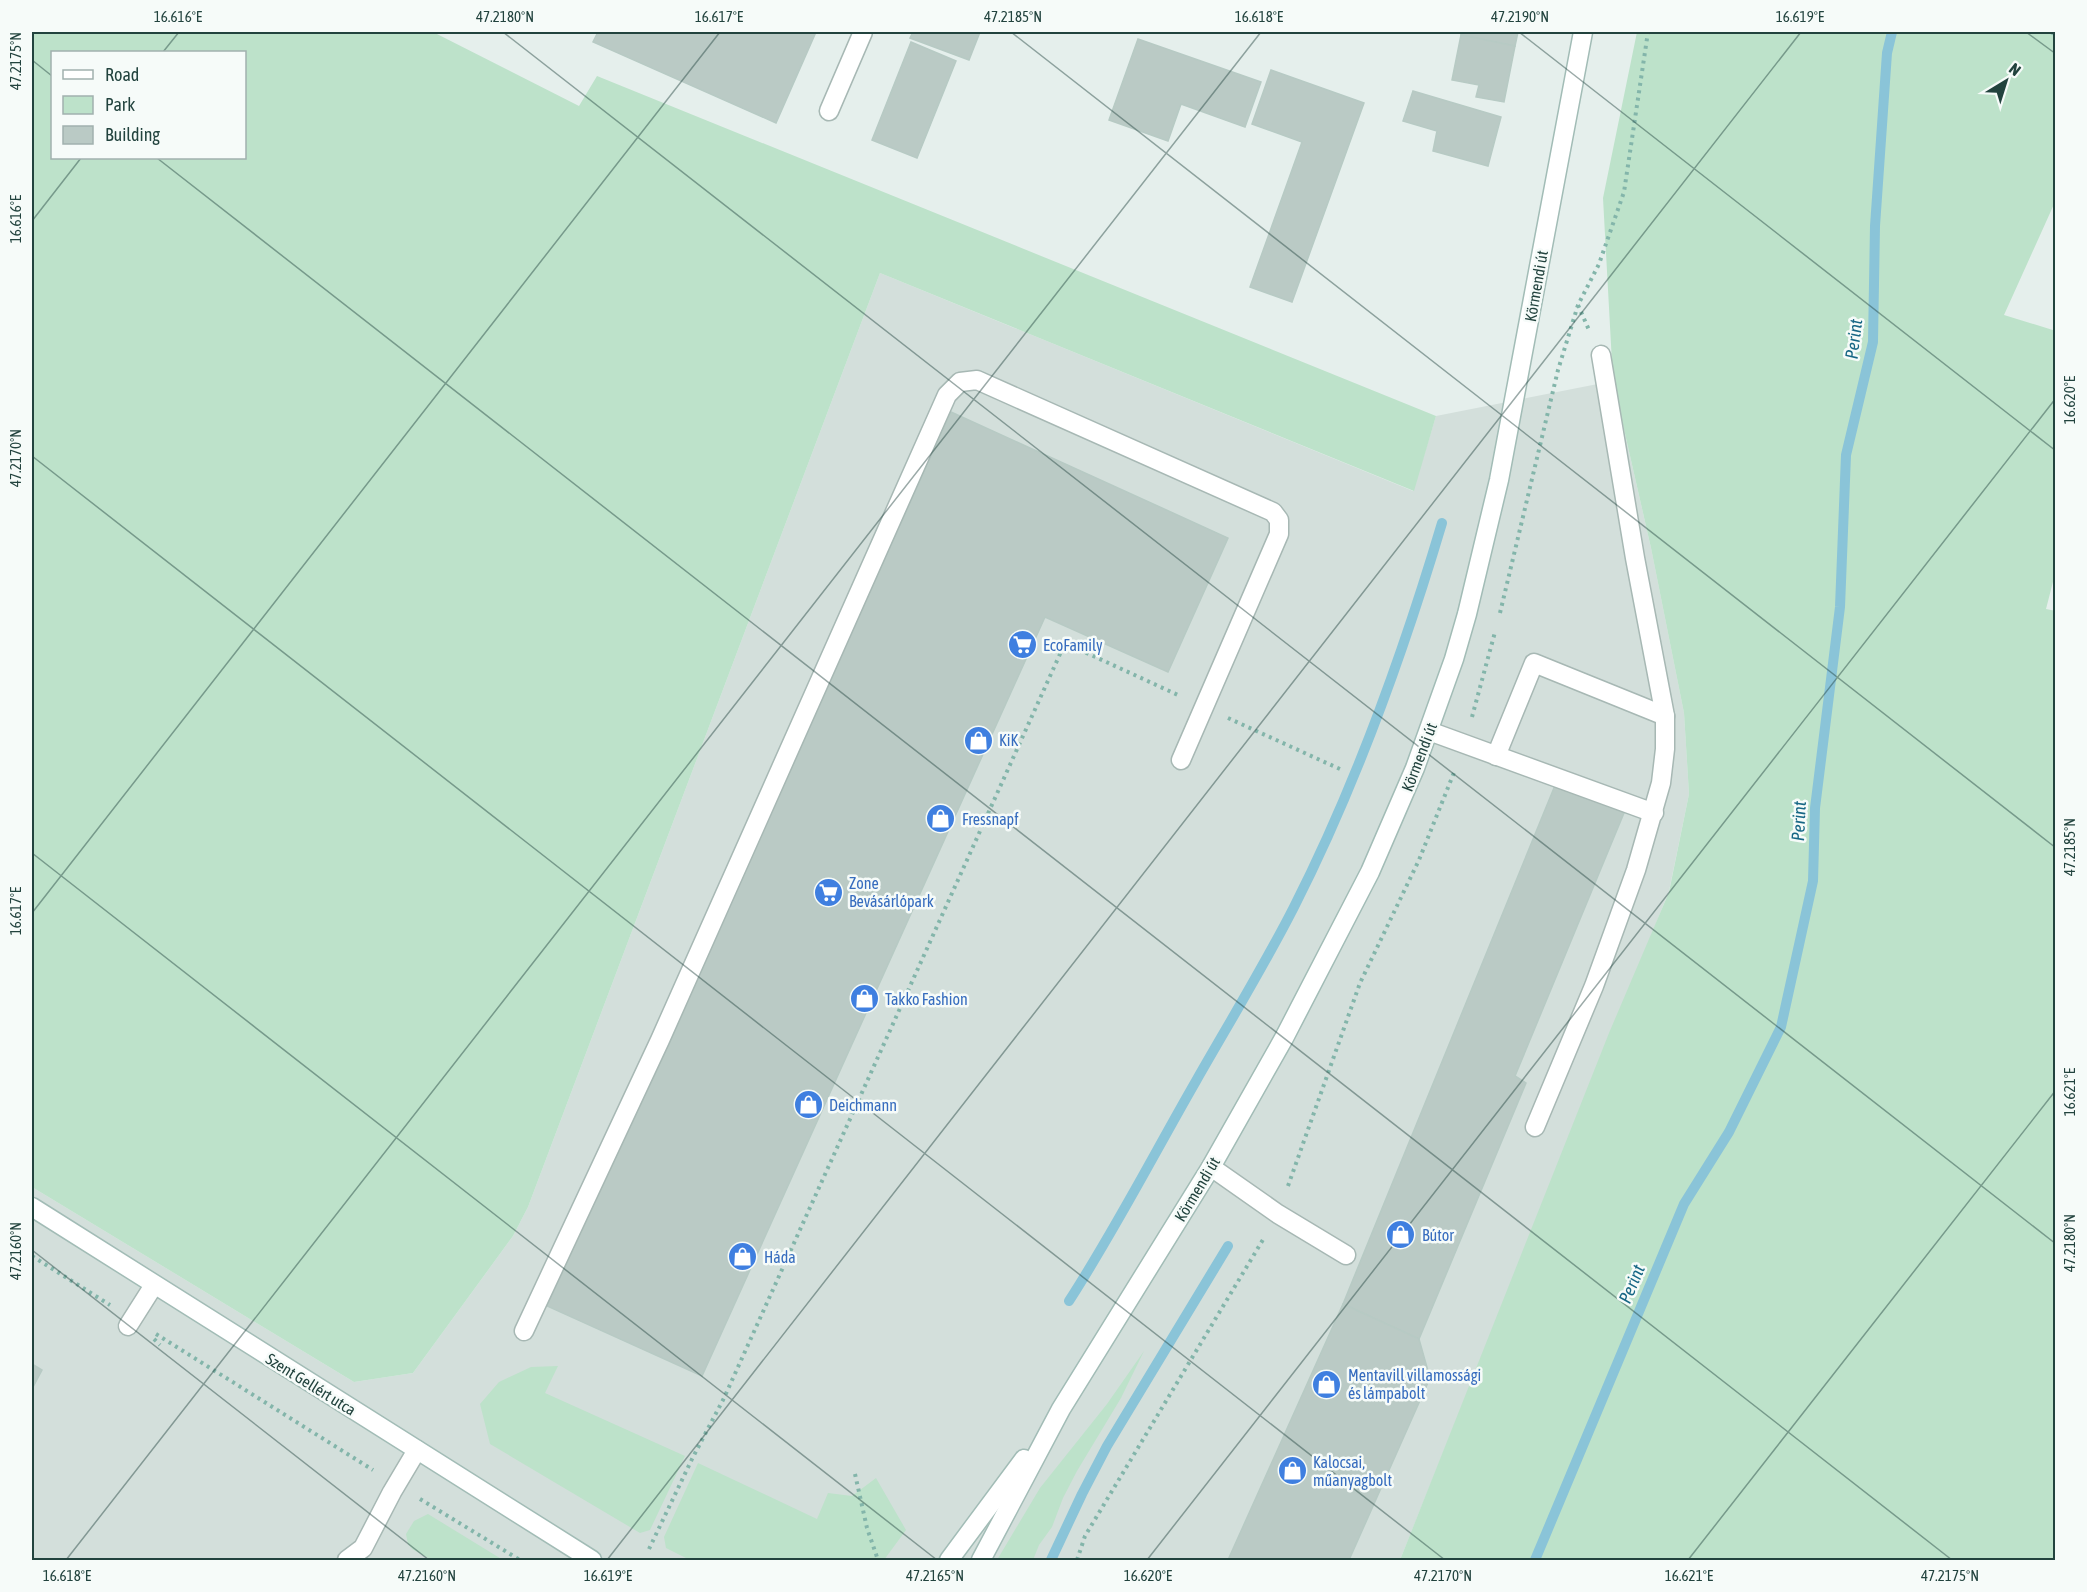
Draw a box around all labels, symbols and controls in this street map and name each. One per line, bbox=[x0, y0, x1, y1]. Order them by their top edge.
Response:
text: 16.616°E bbox=[154, 8, 203, 25]
text: 47.2180°N bbox=[476, 8, 534, 25]
text: 16.617°E bbox=[695, 8, 744, 25]
text: 47.2185°N bbox=[984, 8, 1042, 25]
text: 16.618°E bbox=[1235, 8, 1284, 25]
text: 47.2190°N bbox=[1491, 8, 1549, 25]
text: 16.619°E bbox=[1776, 8, 1825, 25]
text: 47.2175°N bbox=[7, 32, 24, 90]
legend bbox=[51, 51, 246, 159]
north arrow bbox=[1976, 51, 2036, 111]
text: N bbox=[2006, 59, 2025, 79]
text: Road bbox=[105, 64, 139, 85]
text: Park bbox=[105, 94, 135, 115]
text: Building bbox=[105, 124, 160, 145]
text: 16.616°E bbox=[7, 194, 24, 243]
street label: Körmendi út bbox=[1521, 249, 1551, 323]
water label: Perint bbox=[1841, 317, 1866, 360]
text: 16.620°E bbox=[2061, 375, 2078, 424]
text: 47.2170°N bbox=[7, 429, 24, 487]
supermarket icon: EcoFamily bbox=[1006, 629, 1038, 661]
place label: EcoFamily bbox=[1043, 636, 1103, 655]
street label: Körmendi út bbox=[1398, 720, 1440, 794]
shop icon: KiK bbox=[962, 724, 994, 756]
place label: KiK bbox=[999, 731, 1019, 749]
water label: Perint bbox=[1787, 800, 1810, 842]
shop icon: Fressnapf bbox=[925, 803, 957, 835]
place label: Fressnapf bbox=[962, 810, 1019, 829]
text: 47.2185°N bbox=[2061, 818, 2078, 876]
place label: Zone Bevásárlópark bbox=[849, 874, 934, 911]
supermarket icon: Zone Bevásárlópark bbox=[812, 876, 844, 908]
text: 16.617°E bbox=[7, 886, 24, 935]
shop icon: Takko Fashion bbox=[848, 983, 880, 1015]
place label: Takko Fashion bbox=[885, 990, 968, 1008]
text: 16.621°E bbox=[2061, 1067, 2078, 1116]
shop icon: Deichmann bbox=[792, 1089, 824, 1121]
place label: Deichmann bbox=[829, 1096, 897, 1114]
street label: Körmendi út bbox=[1171, 1153, 1223, 1225]
text: 47.2180°N bbox=[2061, 1214, 2078, 1272]
shop icon: Bútor bbox=[1385, 1219, 1417, 1251]
text: 47.2160°N bbox=[7, 1222, 24, 1280]
place label: Bútor bbox=[1422, 1226, 1454, 1244]
shop icon: Háda bbox=[727, 1241, 759, 1273]
place label: Háda bbox=[764, 1248, 796, 1266]
water label: Perint bbox=[1614, 1260, 1649, 1306]
street label: Szent Gellért utca bbox=[263, 1349, 359, 1419]
place label: Mentavill villamossági és lámpabolt bbox=[1348, 1366, 1481, 1403]
shop icon: Mentavill villamossági és lámpabolt bbox=[1311, 1368, 1343, 1400]
place label: Kalocsai, műanyagbolt bbox=[1313, 1453, 1393, 1490]
shop icon: Kalocsai, műanyagbolt bbox=[1276, 1455, 1308, 1487]
text: 16.618°E bbox=[43, 1567, 92, 1584]
text: 47.2160°N bbox=[398, 1567, 456, 1584]
text: 16.619°E bbox=[584, 1567, 633, 1584]
text: 47.2165°N bbox=[906, 1567, 964, 1584]
text: 16.620°E bbox=[1124, 1567, 1173, 1584]
text: 47.2170°N bbox=[1414, 1567, 1472, 1584]
text: 16.621°E bbox=[1665, 1567, 1714, 1584]
text: 47.2175°N bbox=[1921, 1567, 1979, 1584]

